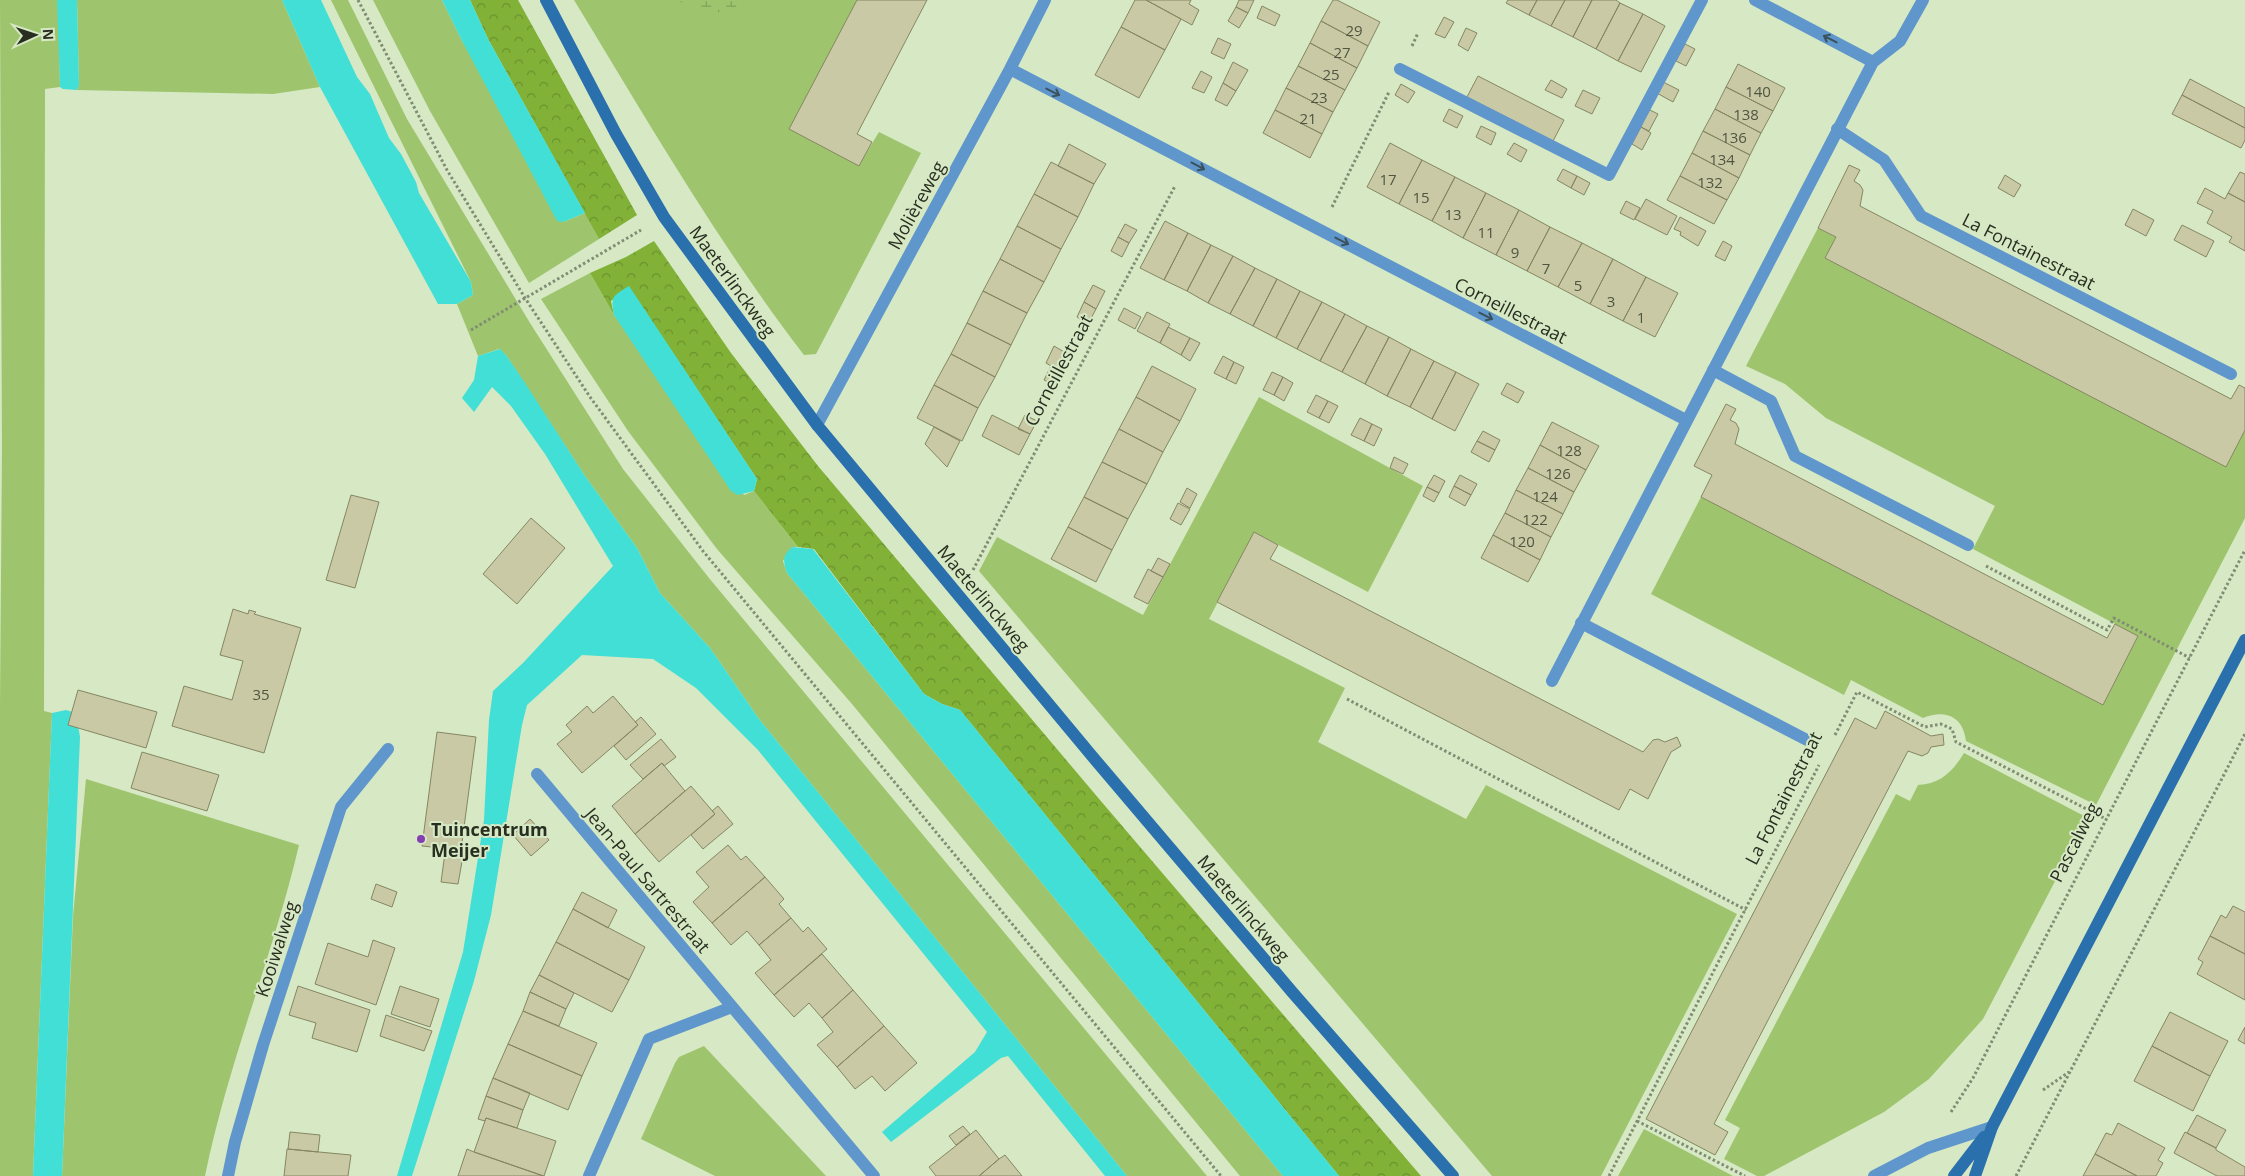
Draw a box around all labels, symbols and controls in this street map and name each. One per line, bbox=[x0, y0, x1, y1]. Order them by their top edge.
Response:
north arrow bbox=[10, 10, 60, 60]
house number: 29 bbox=[1345, 20, 1363, 40]
text: N bbox=[39, 28, 58, 40]
one-way arrow bbox=[1823, 34, 1838, 43]
house number: 27 bbox=[1333, 42, 1351, 62]
house number: 25 bbox=[1322, 64, 1340, 84]
house number: 140 bbox=[1745, 81, 1771, 101]
one-way arrow bbox=[1046, 87, 1061, 97]
house number: 23 bbox=[1310, 87, 1328, 107]
house number: 138 bbox=[1733, 104, 1759, 124]
house number: 21 bbox=[1299, 108, 1317, 128]
house number: 136 bbox=[1721, 127, 1747, 147]
house number: 134 bbox=[1709, 149, 1735, 169]
street label: Molièreweg bbox=[882, 156, 950, 253]
one-way arrow bbox=[1190, 162, 1205, 171]
house number: 17 bbox=[1379, 169, 1397, 189]
house number: 132 bbox=[1697, 172, 1723, 192]
house number: 15 bbox=[1412, 187, 1430, 207]
house number: 13 bbox=[1444, 204, 1462, 224]
street label: La Fontainestraat bbox=[1958, 207, 2100, 295]
street label: Maeterlinckweg bbox=[684, 220, 782, 342]
house number: 11 bbox=[1477, 222, 1495, 242]
one-way arrow bbox=[1334, 237, 1349, 246]
house number: 9 bbox=[1511, 242, 1519, 262]
house number: 7 bbox=[1542, 258, 1550, 278]
street label: Corneillestraat bbox=[1451, 271, 1571, 349]
house number: 5 bbox=[1574, 275, 1582, 295]
house number: 3 bbox=[1607, 291, 1615, 311]
house number: 1 bbox=[1637, 307, 1645, 327]
street label: Corneillestraat bbox=[1018, 310, 1098, 430]
one-way arrow bbox=[1478, 312, 1493, 321]
house number: 128 bbox=[1556, 440, 1582, 460]
house number: 126 bbox=[1545, 463, 1571, 483]
house number: 124 bbox=[1532, 486, 1558, 506]
house number: 122 bbox=[1522, 509, 1548, 529]
house number: 120 bbox=[1509, 531, 1535, 551]
street label: Maeterlinckweg bbox=[932, 540, 1036, 657]
house number: 35 bbox=[252, 684, 270, 704]
street label: La Fontainestraat bbox=[1739, 727, 1827, 869]
street label: Pascalweg bbox=[2044, 798, 2104, 886]
street label: Jean-Paul Sartrestraat bbox=[579, 801, 716, 958]
place label: Tuincentrum Meijer bbox=[431, 817, 548, 862]
marker: Tuincentrum Meijer bbox=[415, 833, 427, 845]
street label: Maeterlinckweg bbox=[1192, 850, 1296, 967]
street label: Kooiwalweg bbox=[249, 898, 303, 1000]

